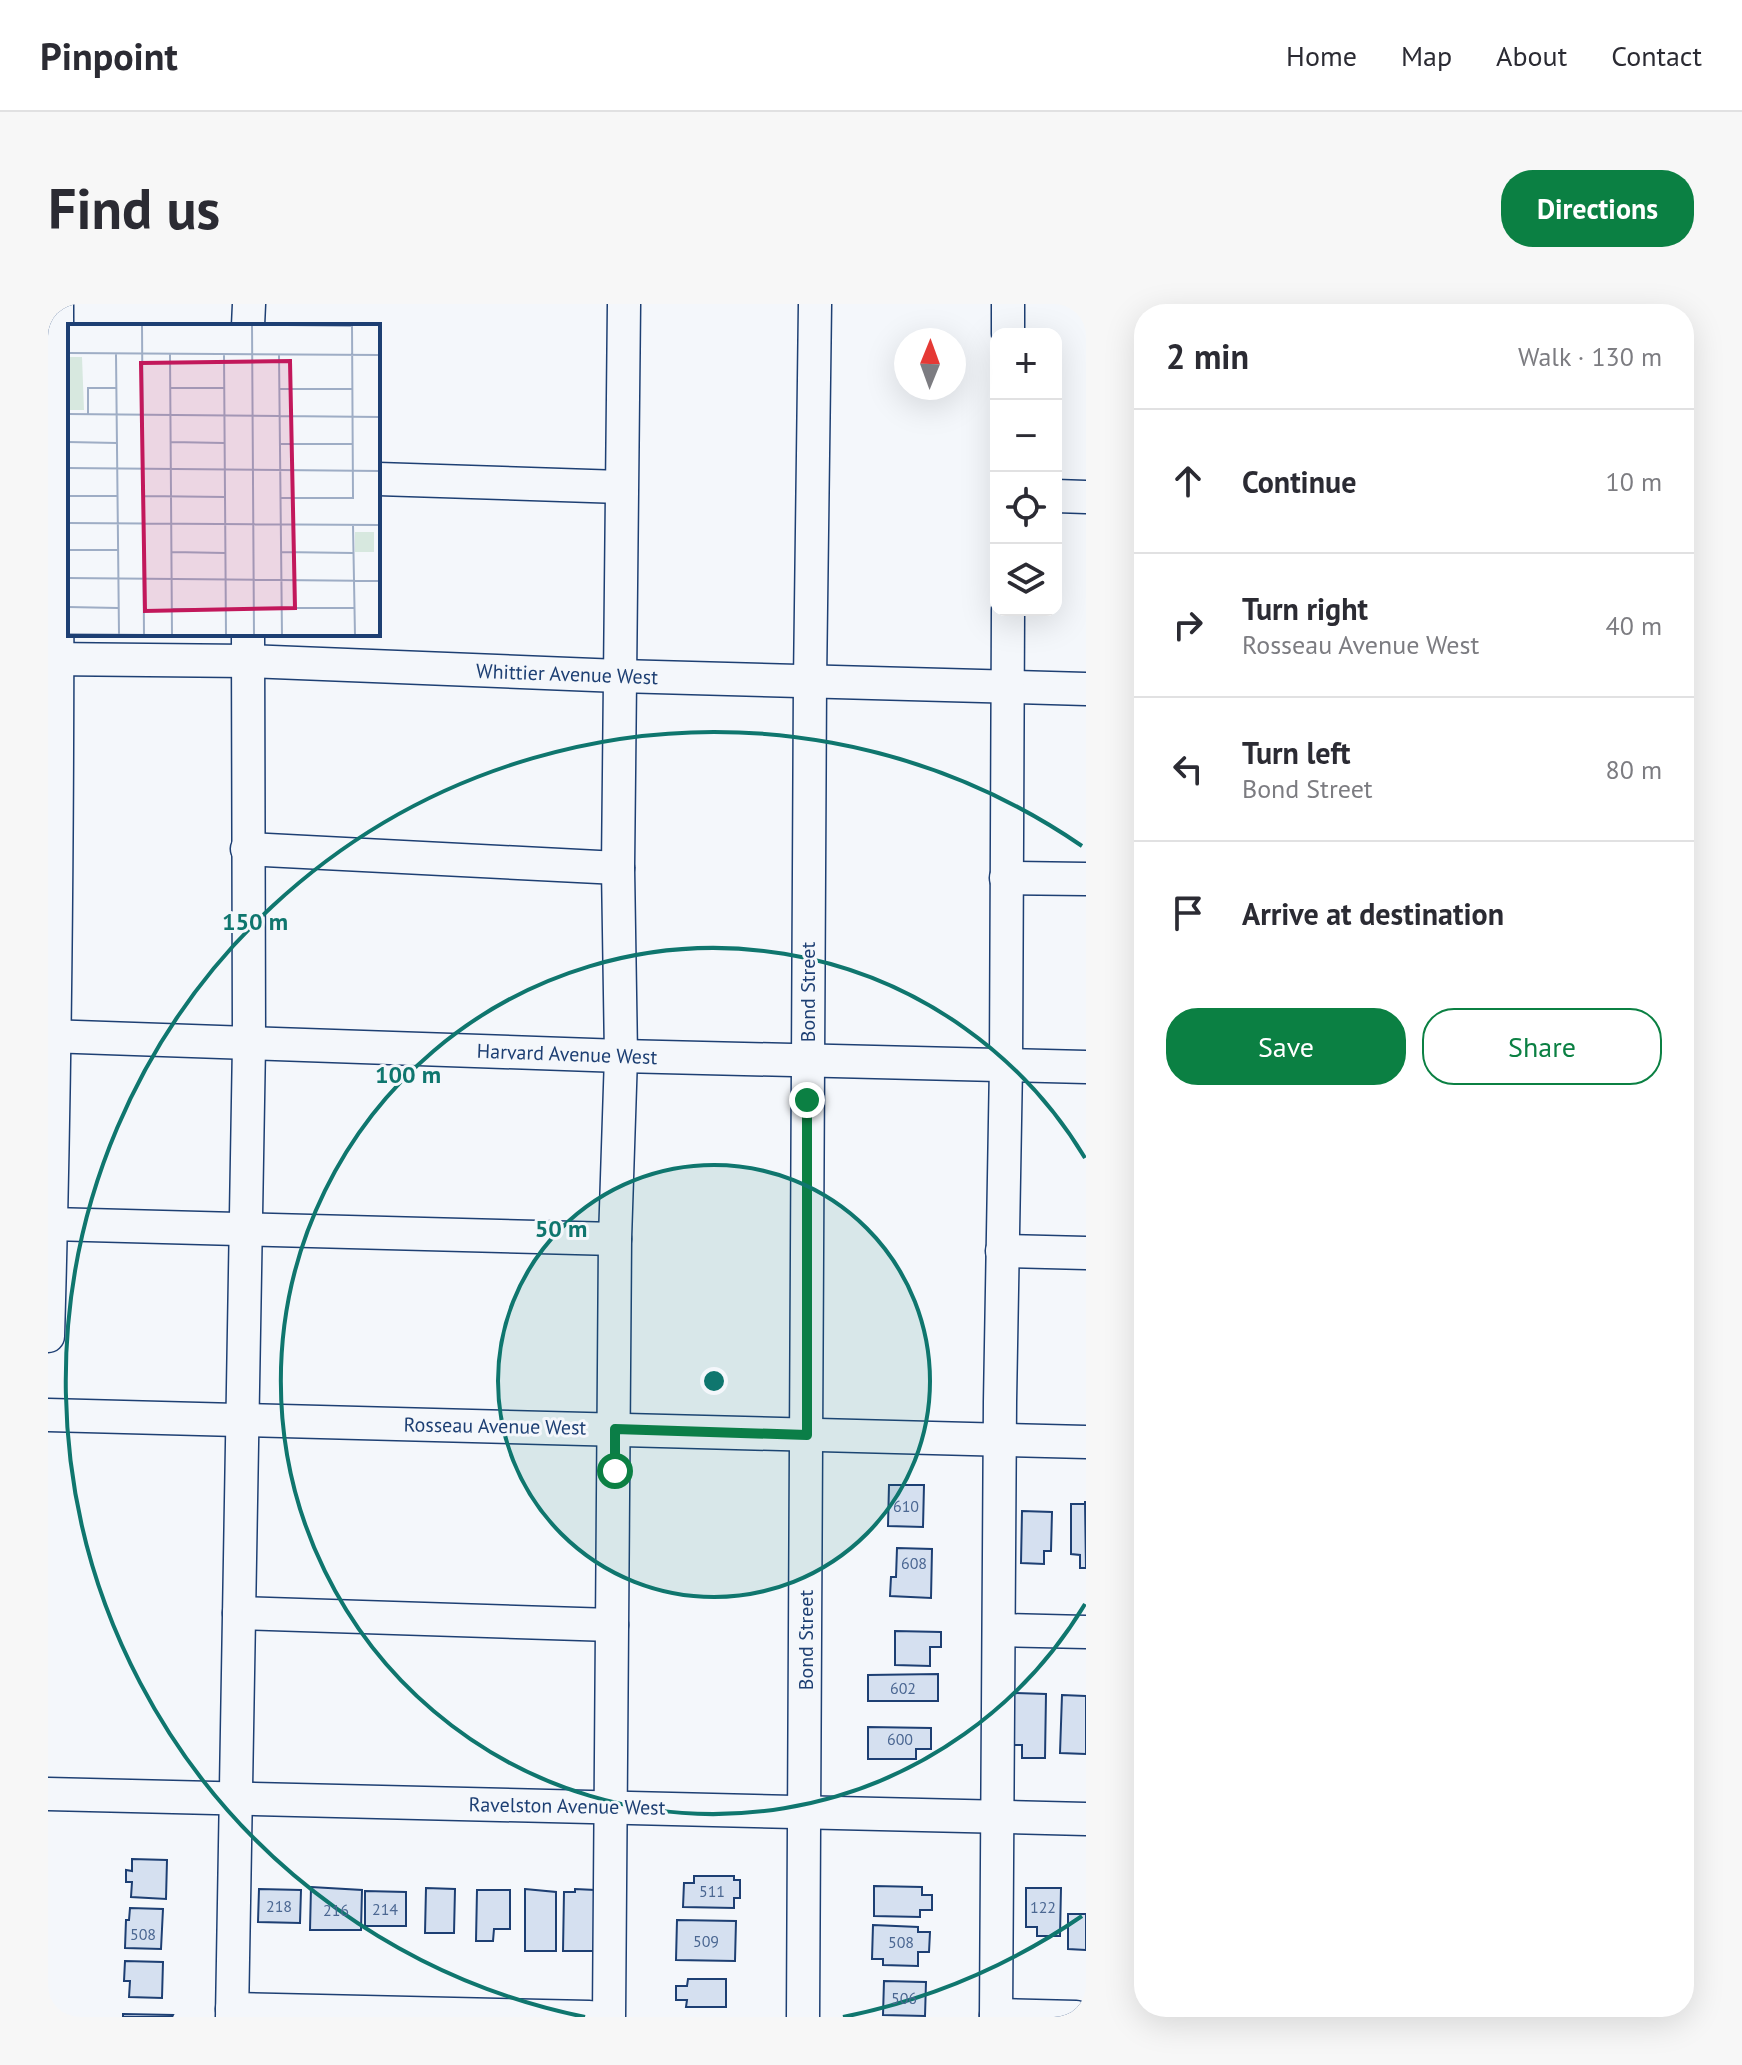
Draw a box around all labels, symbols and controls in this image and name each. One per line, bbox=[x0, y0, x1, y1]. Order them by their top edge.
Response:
text: Pinpoint bbox=[40, 31, 178, 80]
text: Home bbox=[1286, 37, 1357, 74]
text: Map bbox=[1401, 37, 1452, 74]
text: About bbox=[1496, 37, 1567, 74]
text: Contact bbox=[1611, 37, 1702, 74]
button: Directions bbox=[1501, 170, 1694, 247]
text: Find us bbox=[48, 172, 220, 244]
inset map bbox=[68, 324, 380, 636]
north arrow bbox=[894, 328, 966, 400]
map controls bbox=[990, 328, 1062, 616]
button: + bbox=[990, 328, 1062, 400]
text: 2 min bbox=[1166, 334, 1249, 378]
text: Walk · 130 m bbox=[1518, 340, 1662, 373]
button: − bbox=[990, 400, 1062, 472]
icon: ahead bbox=[1166, 459, 1210, 503]
text: Continue bbox=[1242, 462, 1356, 501]
text: 10 m bbox=[1606, 465, 1662, 498]
button: locate bbox=[990, 472, 1062, 544]
button: layers bbox=[990, 544, 1062, 616]
text: Turn right bbox=[1242, 589, 1368, 628]
icon: right bbox=[1166, 603, 1210, 647]
text: 40 m bbox=[1606, 609, 1662, 642]
text: Rosseau Avenue West bbox=[1242, 628, 1479, 661]
street label: Whittier Avenue West bbox=[476, 658, 659, 690]
text: Turn left bbox=[1242, 733, 1350, 772]
icon: left bbox=[1166, 747, 1210, 791]
text: 80 m bbox=[1606, 753, 1662, 786]
text: Bond Street bbox=[1242, 772, 1373, 805]
icon: arrive bbox=[1166, 891, 1210, 935]
text: Arrive at destination bbox=[1242, 894, 1504, 933]
text: 150 m bbox=[222, 906, 288, 937]
street label: Bond Street bbox=[795, 942, 821, 1042]
button: Save bbox=[1166, 1008, 1406, 1085]
button: Share bbox=[1422, 1008, 1662, 1085]
street label: Harvard Avenue West bbox=[476, 1038, 658, 1070]
text: 100 m bbox=[375, 1059, 441, 1090]
route end bbox=[789, 1082, 825, 1118]
text: 50 m bbox=[535, 1213, 587, 1244]
centre of rings bbox=[700, 1367, 728, 1395]
street label: Rosseau Avenue West bbox=[404, 1411, 587, 1441]
route start bbox=[597, 1453, 633, 1489]
house number: 610 bbox=[893, 1496, 919, 1516]
house number: 608 bbox=[901, 1553, 927, 1573]
street label: Bond Street bbox=[793, 1590, 819, 1690]
house number: 602 bbox=[890, 1678, 916, 1698]
house number: 600 bbox=[887, 1729, 913, 1749]
street label: Ravelston Avenue West bbox=[468, 1791, 666, 1821]
house number: 511 bbox=[699, 1881, 725, 1901]
house number: 218 bbox=[266, 1896, 292, 1916]
house number: 122 bbox=[1030, 1897, 1056, 1917]
house number: 214 bbox=[372, 1899, 398, 1919]
house number: 216 bbox=[323, 1900, 349, 1920]
house number: 508 bbox=[130, 1924, 156, 1944]
house number: 509 bbox=[693, 1931, 719, 1951]
house number: 508 bbox=[888, 1932, 914, 1952]
house number: 506 bbox=[891, 1988, 917, 2008]

